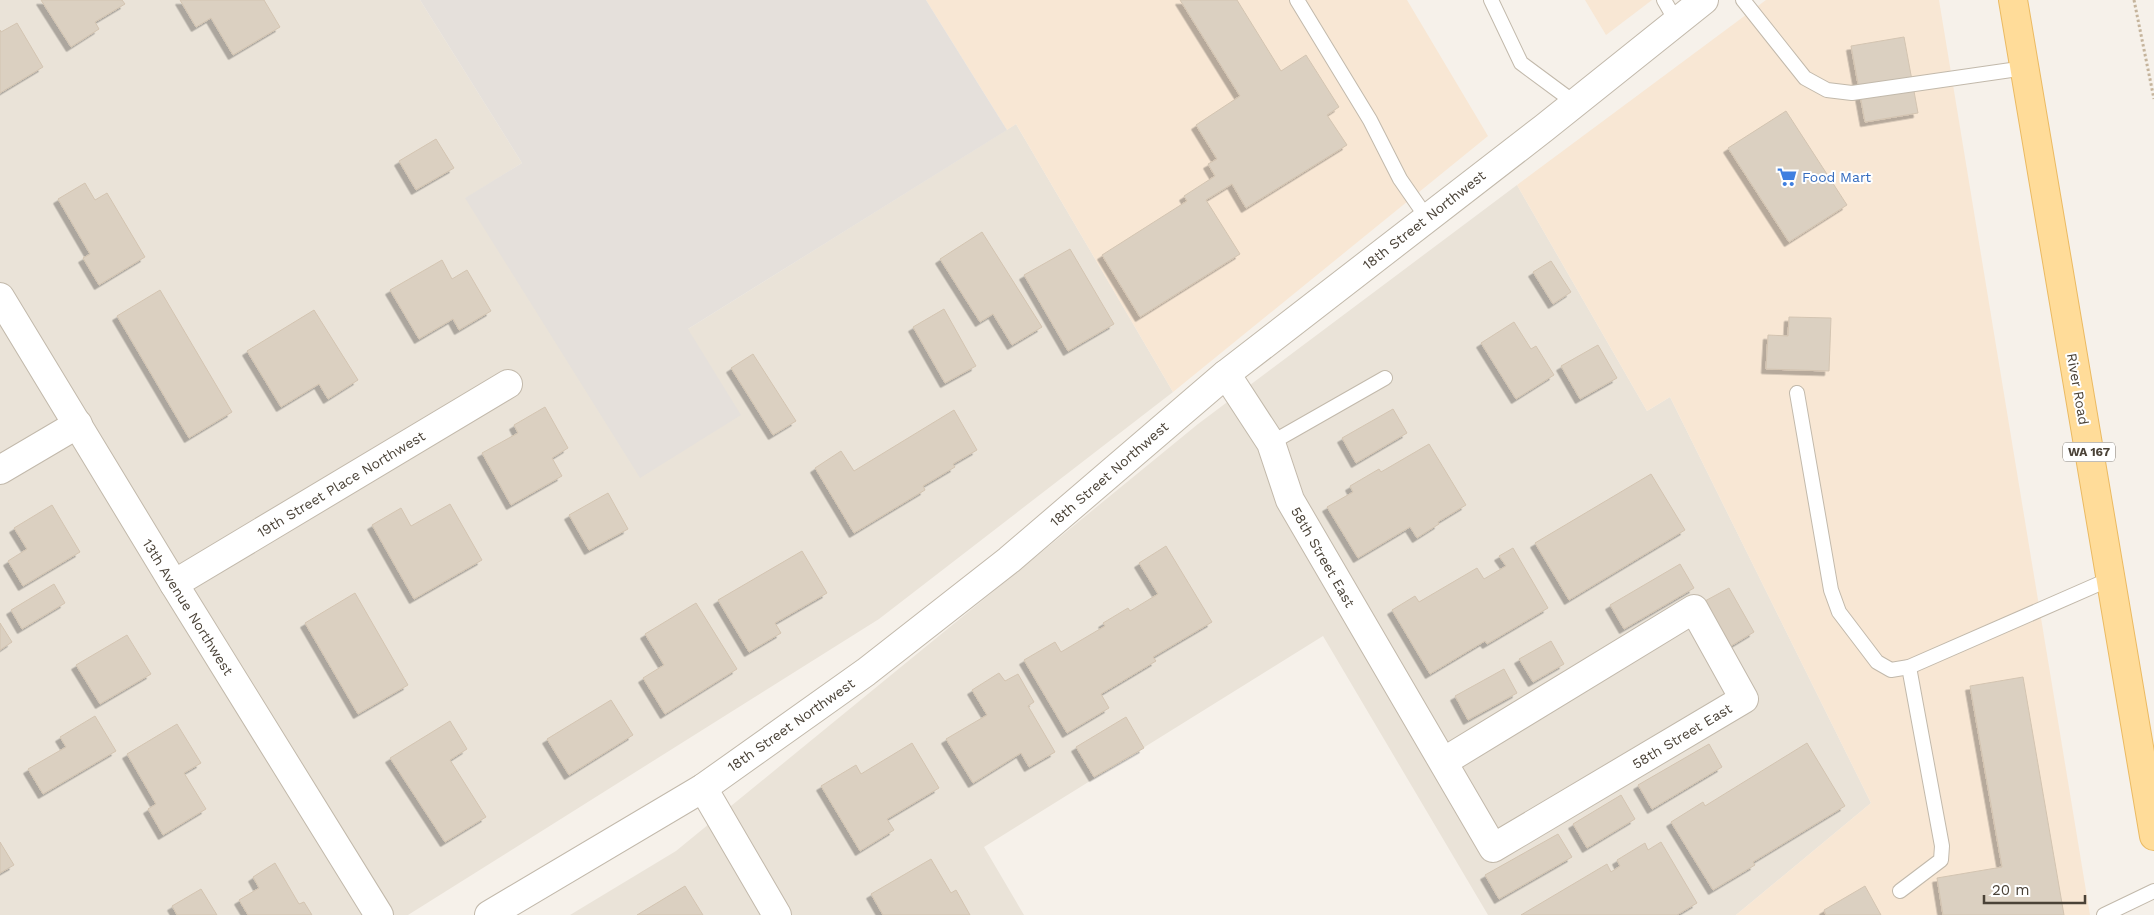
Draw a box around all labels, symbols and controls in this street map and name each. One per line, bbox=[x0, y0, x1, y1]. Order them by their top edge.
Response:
supermarket icon: Food Mart bbox=[1776, 166, 1798, 188]
street label: 18th Street Northwest bbox=[1359, 167, 1489, 273]
place label: Food Mart bbox=[1802, 169, 1871, 185]
street label: River Road bbox=[2064, 352, 2092, 426]
street label: 18th Street Northwest bbox=[1047, 418, 1171, 530]
street label: 19th Street Place Northwest bbox=[254, 427, 428, 541]
road number: WA 167 bbox=[2063, 442, 2115, 462]
street label: 58th Street East bbox=[1288, 504, 1358, 610]
street label: 13th Avenue Northwest bbox=[139, 536, 237, 678]
street label: 18th Street Northwest bbox=[724, 675, 858, 775]
street label: 58th Street East bbox=[1629, 700, 1735, 772]
scale bar bbox=[1984, 872, 2085, 904]
text: 20 m bbox=[1992, 881, 2030, 899]

